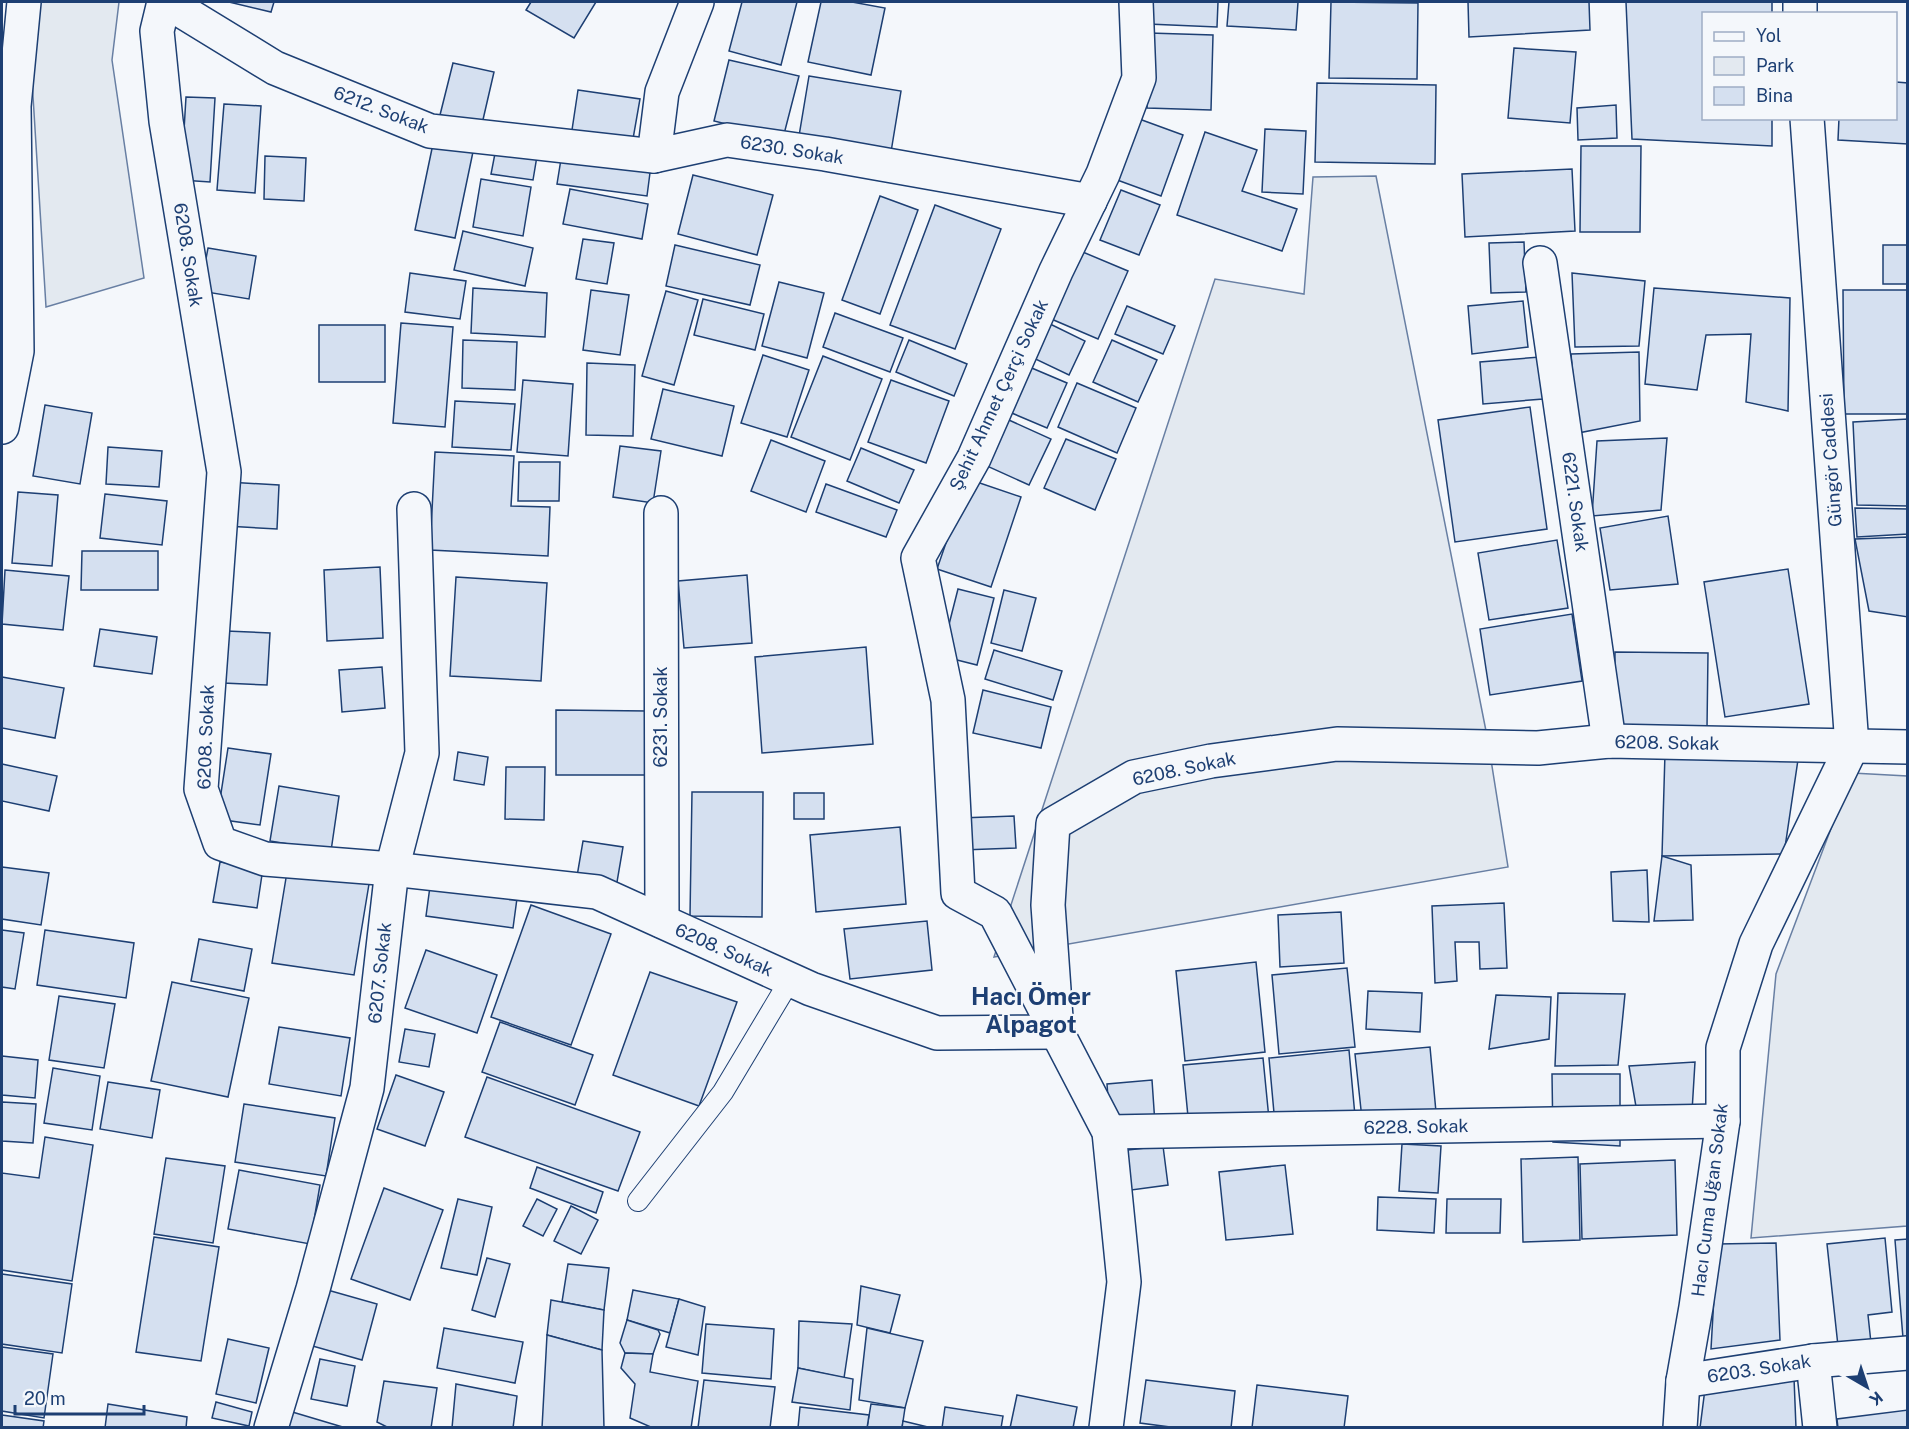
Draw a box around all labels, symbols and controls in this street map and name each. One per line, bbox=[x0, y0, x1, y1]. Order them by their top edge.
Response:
legend bbox=[1702, 12, 1897, 120]
text: Yol bbox=[1756, 25, 1781, 46]
text: Park bbox=[1756, 55, 1794, 76]
street label: 6212. Sokak bbox=[331, 82, 432, 137]
text: Bina bbox=[1756, 85, 1793, 106]
street label: 6230. Sokak bbox=[739, 131, 845, 168]
street label: 6208. Sokak bbox=[170, 201, 207, 308]
street label: Şehit Ahmet Çerçi Sokak bbox=[945, 296, 1052, 494]
street label: Güngör Caddesi bbox=[1815, 392, 1846, 528]
street label: 6221. Sokak bbox=[1558, 451, 1593, 553]
street label: 6231. Sokak bbox=[650, 666, 671, 768]
street label: 6208. Sokak bbox=[193, 684, 218, 790]
street label: 6208. Sokak bbox=[1614, 731, 1720, 754]
street label: 6208. Sokak bbox=[1130, 747, 1237, 790]
street label: 6208. Sokak bbox=[672, 919, 776, 980]
street label: 6207. Sokak bbox=[364, 921, 395, 1025]
district label: Hacı Ömer Alpagot bbox=[971, 982, 1091, 1038]
street label: Hacı Cuma Uğan Sokak bbox=[1687, 1102, 1732, 1298]
street label: 6228. Sokak bbox=[1363, 1115, 1469, 1138]
street label: 6203. Sokak bbox=[1706, 1350, 1812, 1387]
north arrow bbox=[1837, 1357, 1897, 1417]
scale bar bbox=[15, 1378, 144, 1416]
text: K bbox=[1865, 1387, 1887, 1410]
text: 20 m bbox=[24, 1388, 66, 1409]

